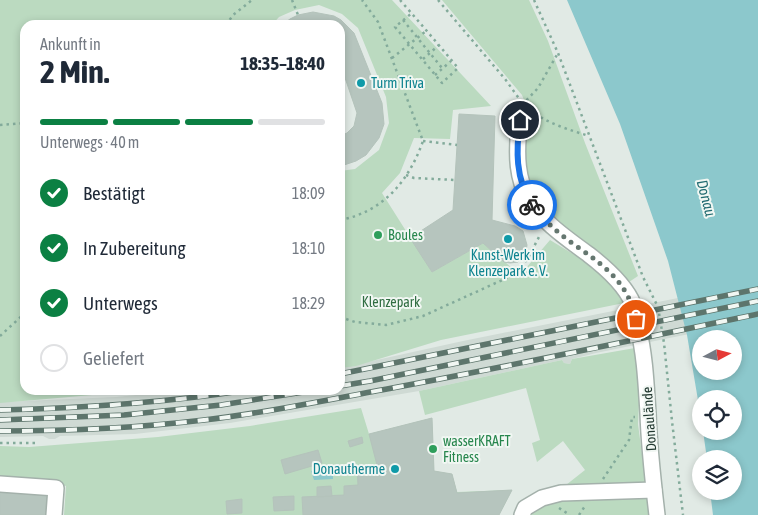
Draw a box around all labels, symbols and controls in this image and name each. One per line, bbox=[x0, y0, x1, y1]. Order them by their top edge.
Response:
text: Ankunft in bbox=[40, 35, 101, 53]
text: 18:35–18:40 bbox=[240, 52, 325, 74]
text: 2 Min. bbox=[40, 53, 109, 90]
place label: Turm Triva bbox=[371, 75, 424, 91]
marker: Turm Triva bbox=[355, 77, 367, 89]
pin bbox=[499, 99, 541, 141]
icon: home bbox=[506, 106, 534, 134]
text: Unterwegs · 40 m bbox=[40, 133, 139, 151]
water label: Donau bbox=[693, 178, 719, 218]
icon: check bbox=[40, 179, 68, 207]
courier bbox=[507, 180, 557, 230]
text: Bestätigt bbox=[83, 182, 145, 204]
text: 18:09 bbox=[292, 184, 325, 202]
icon: bike bbox=[518, 191, 546, 219]
place label: Boules bbox=[388, 227, 423, 243]
marker: Boules bbox=[372, 229, 384, 241]
marker: Kunst-Werk im Klenzepark e. V. bbox=[502, 233, 514, 245]
icon: check bbox=[40, 234, 68, 262]
text: In Zubereitung bbox=[83, 237, 186, 259]
text: 18:10 bbox=[292, 239, 325, 257]
place label: Kunst-Werk im Klenzepark e. V. bbox=[468, 247, 548, 279]
icon: check bbox=[40, 289, 68, 317]
text: Unterwegs bbox=[83, 292, 158, 314]
text: 18:29 bbox=[292, 294, 325, 312]
park label: Klenzepark bbox=[362, 294, 420, 310]
pin bbox=[615, 298, 657, 340]
icon: bag bbox=[622, 305, 650, 333]
north arrow bbox=[692, 330, 742, 380]
map controls bbox=[692, 330, 742, 500]
text: Geliefert bbox=[83, 347, 144, 369]
street label: Donaulände bbox=[639, 386, 659, 452]
button: locate bbox=[692, 390, 742, 440]
place label: wasserKRAFT Fitness bbox=[443, 433, 511, 465]
marker: wasserKRAFT Fitness bbox=[427, 443, 439, 455]
button: layers bbox=[692, 450, 742, 500]
place label: Donautherme bbox=[313, 461, 385, 477]
marker: Donautherme bbox=[389, 463, 401, 475]

